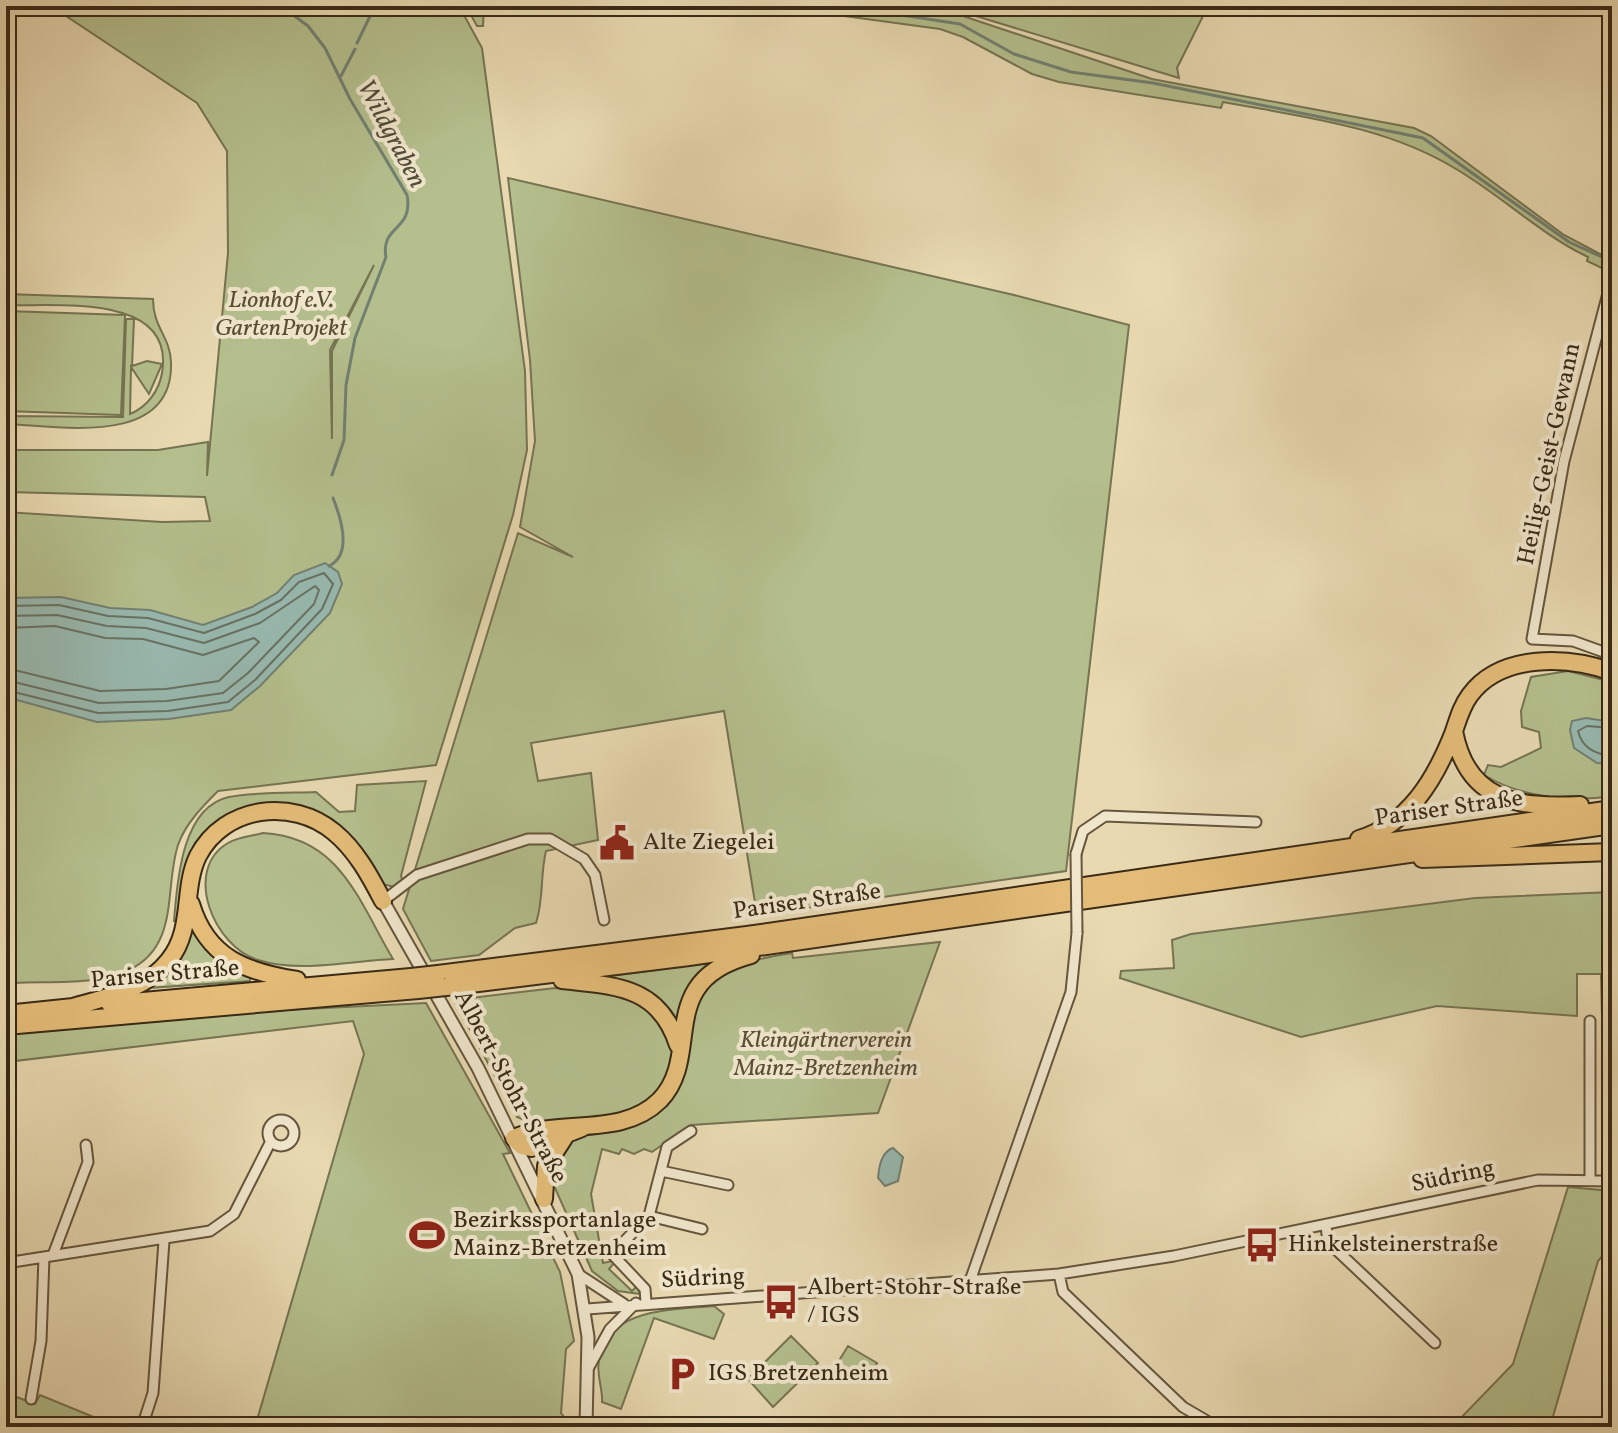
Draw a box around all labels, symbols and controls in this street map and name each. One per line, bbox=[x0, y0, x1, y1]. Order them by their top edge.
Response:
water label: Wildgraben bbox=[347, 73, 435, 195]
park label: Lionhof e.V. GartenProjekt bbox=[215, 284, 348, 346]
street label: Heilig-Geist-Gewann bbox=[1510, 340, 1590, 568]
street label: Pariser Straße bbox=[1373, 782, 1525, 836]
public building icon: Alte Ziegelei bbox=[598, 824, 636, 862]
place label: Alte Ziegelei bbox=[643, 826, 775, 860]
street label: Pariser Straße bbox=[731, 875, 883, 929]
street label: Pariser Straße bbox=[89, 952, 241, 998]
street label: Albert-Stohr-Straße bbox=[445, 984, 575, 1190]
park label: Kleingärtnerverein Mainz-Bretzenheim bbox=[733, 1024, 918, 1086]
street label: Südring bbox=[1408, 1152, 1498, 1202]
place label: Bezirkssportanlage Mainz-Bretzenheim bbox=[453, 1204, 667, 1266]
sports icon: Bezirkssportanlage Mainz-Bretzenheim bbox=[408, 1216, 446, 1254]
bus stop icon: Hinkelsteinerstraße bbox=[1243, 1226, 1281, 1264]
place label: Hinkelsteinerstraße bbox=[1288, 1228, 1498, 1262]
street label: Südring bbox=[660, 1260, 746, 1298]
place label: Albert-Stohr-Straße / IGS bbox=[807, 1271, 1021, 1333]
bus stop icon: Albert-Stohr-Straße / IGS bbox=[762, 1283, 800, 1321]
parking icon: IGS Bretzenheim bbox=[663, 1355, 701, 1393]
place label: IGS Bretzenheim bbox=[708, 1357, 889, 1391]

